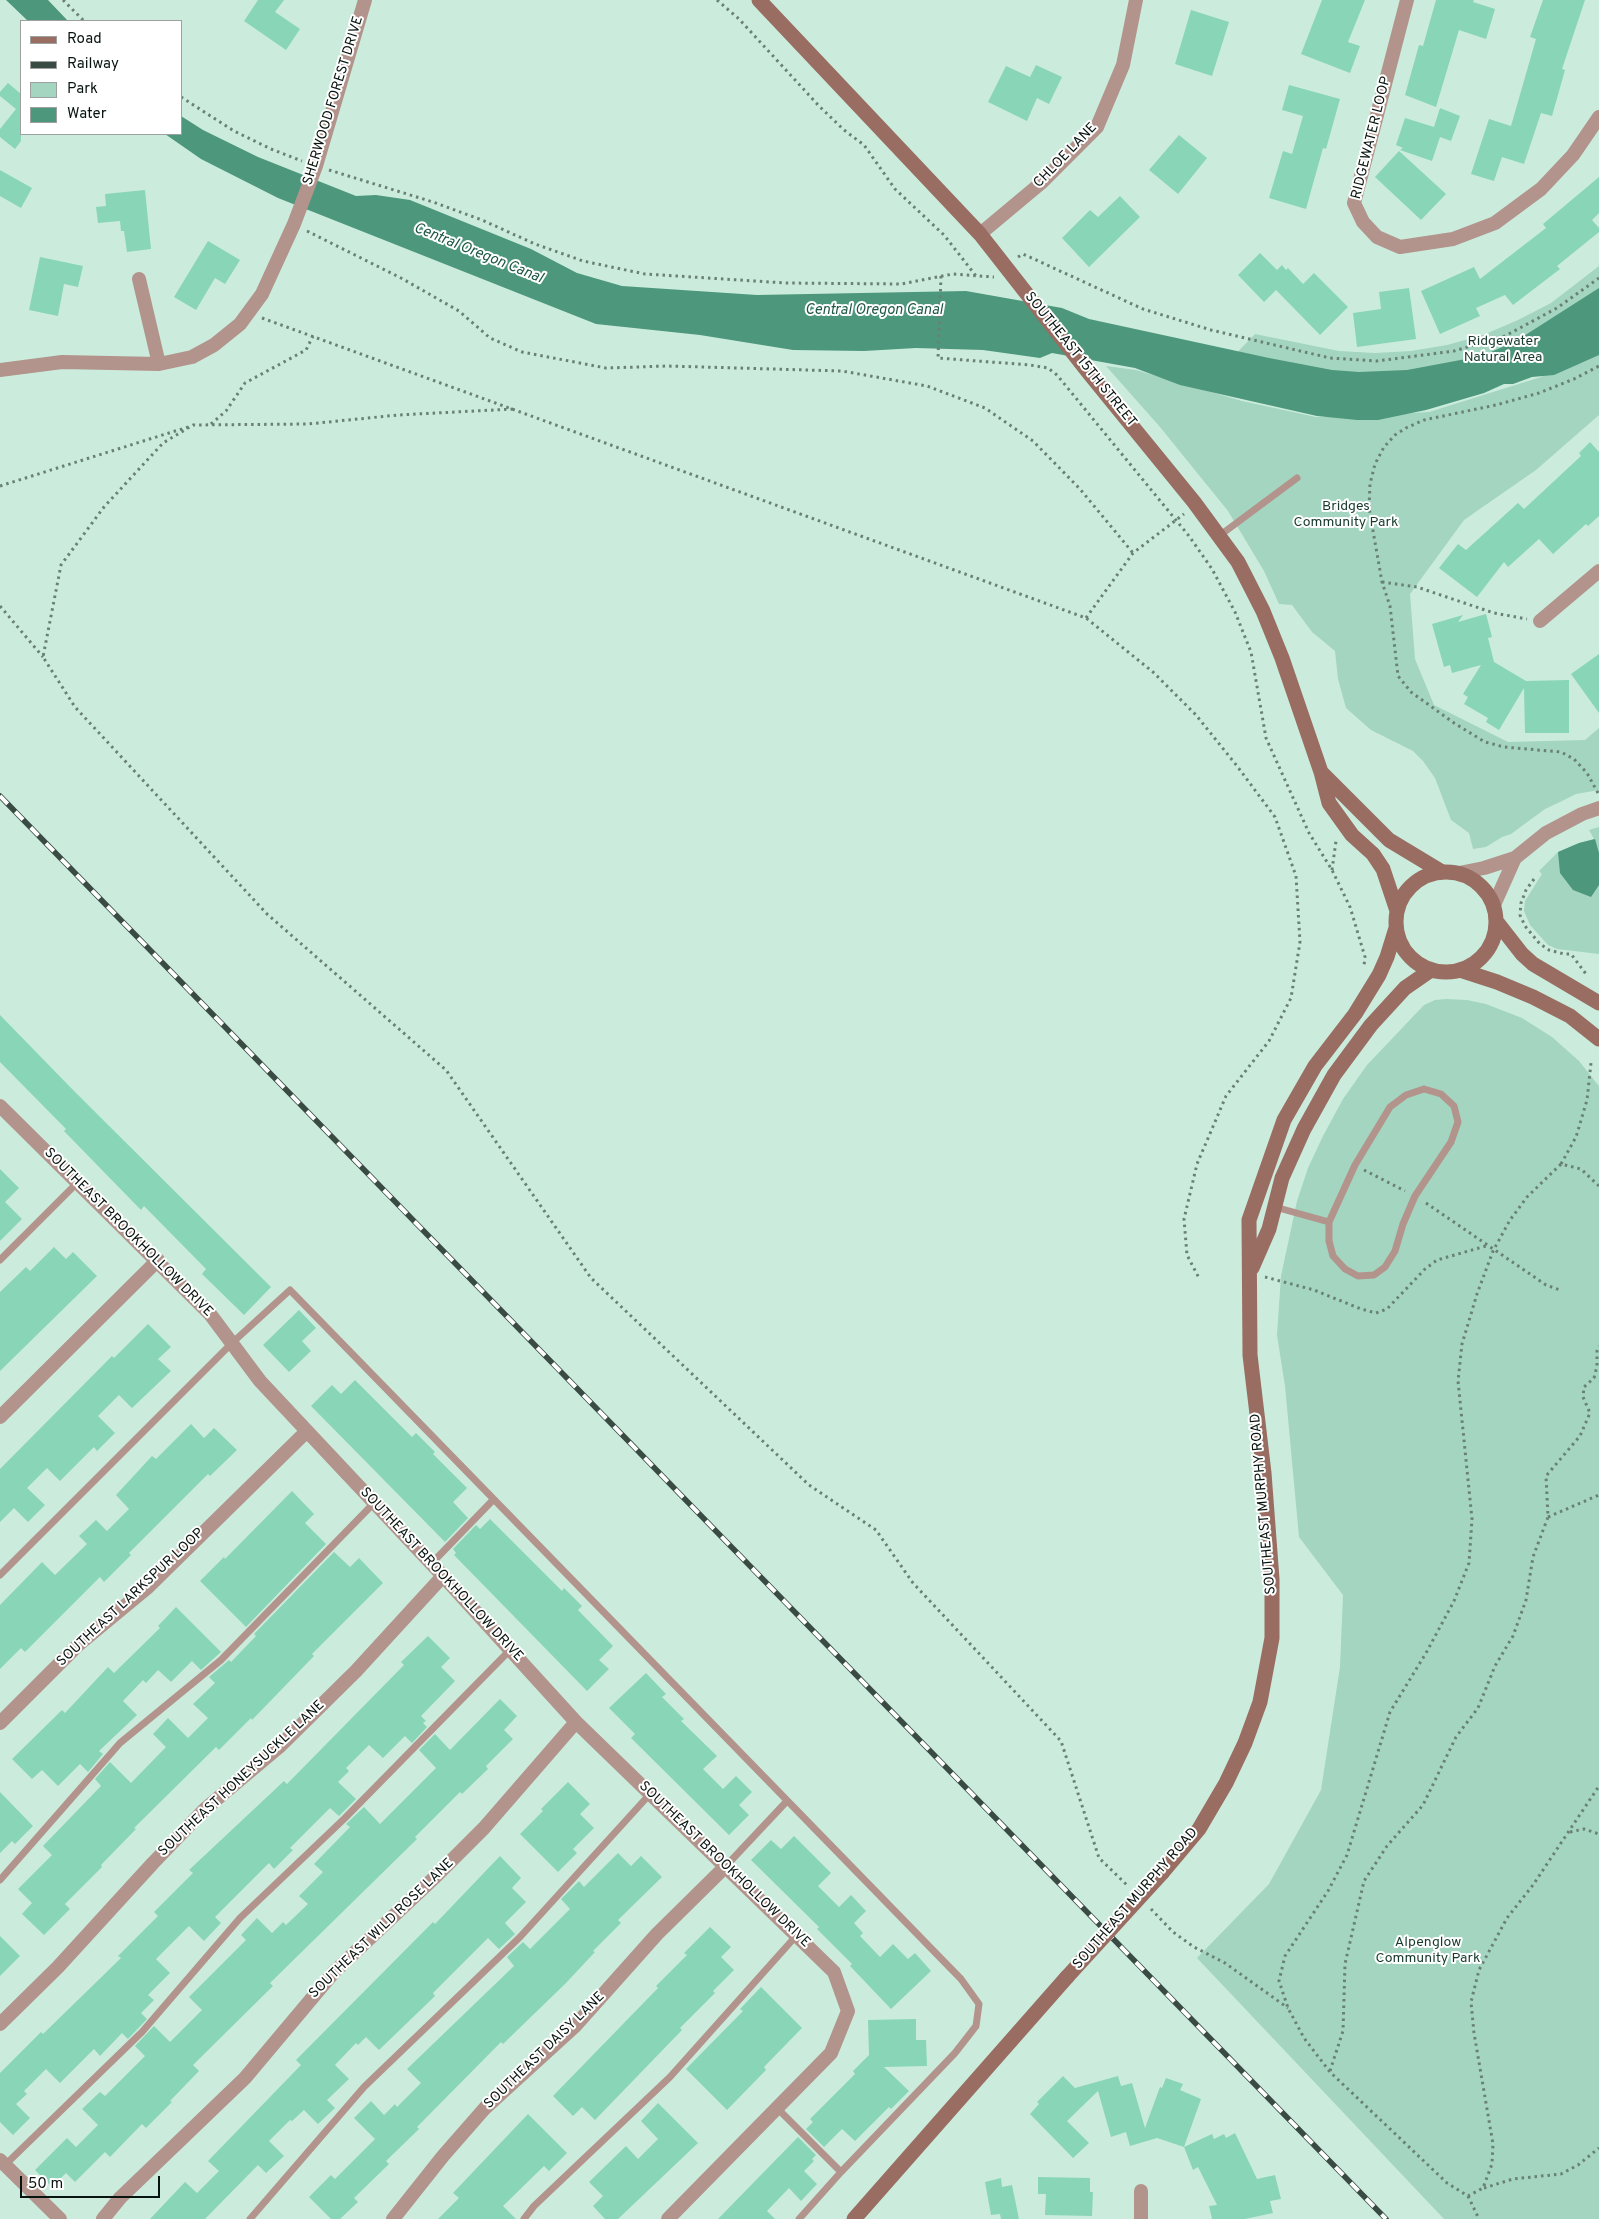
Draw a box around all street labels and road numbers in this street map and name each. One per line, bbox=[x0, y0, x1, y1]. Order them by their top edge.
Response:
street label: SHERWOOD FOREST DRIVE bbox=[300, 15, 368, 187]
street label: RIDGEWATER LOOP bbox=[1349, 75, 1395, 201]
street label: CHLOE LANE bbox=[1031, 120, 1101, 192]
street label: SOUTHEAST 15TH STREET bbox=[1020, 289, 1140, 431]
street label: SOUTHEAST BROOKHOLLOW DRIVE bbox=[40, 1145, 216, 1321]
street label: SOUTHEAST MURPHY ROAD bbox=[1248, 1413, 1280, 1595]
street label: SOUTHEAST BROOKHOLLOW DRIVE bbox=[356, 1485, 526, 1665]
street label: SOUTHEAST LARKSPUR LOOP bbox=[54, 1525, 208, 1671]
street label: SOUTHEAST HONEYSUCKLE LANE bbox=[155, 1697, 329, 1861]
street label: SOUTHEAST BROOKHOLLOW DRIVE bbox=[635, 1778, 813, 1952]
street label: SOUTHEAST MURPHY ROAD bbox=[1070, 1825, 1202, 1973]
street label: SOUTHEAST WILD ROSE LANE bbox=[306, 1855, 458, 2003]
street label: SOUTHEAST DAISY LANE bbox=[481, 1989, 609, 2113]

